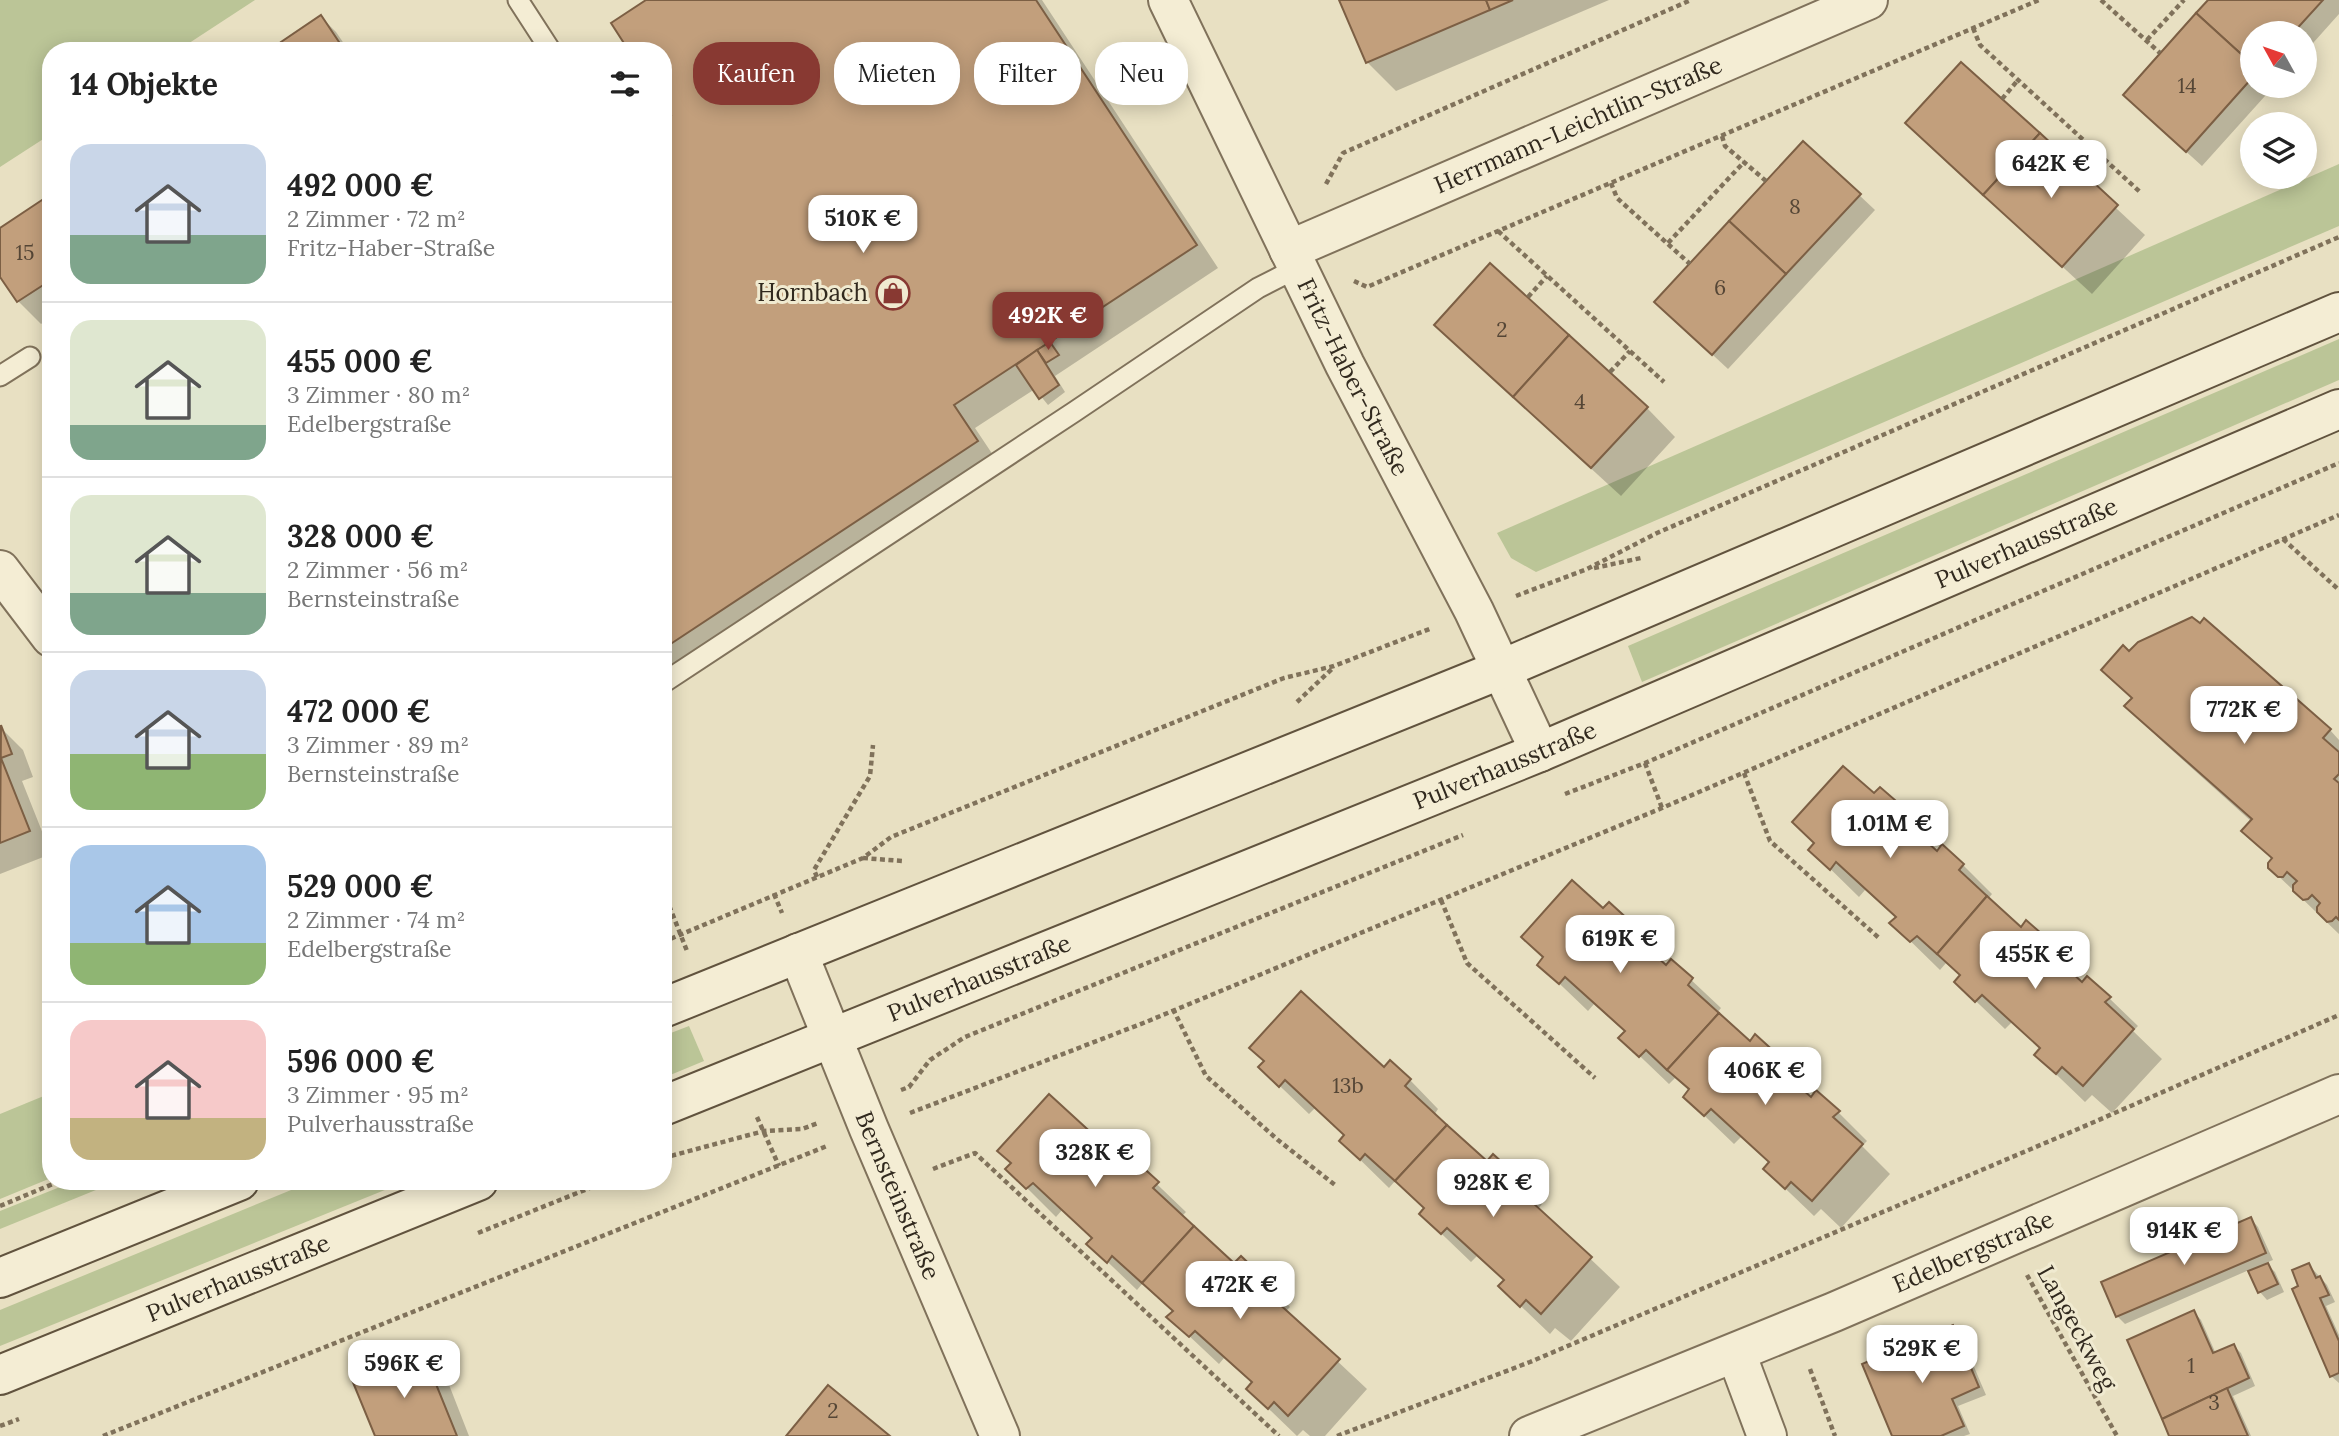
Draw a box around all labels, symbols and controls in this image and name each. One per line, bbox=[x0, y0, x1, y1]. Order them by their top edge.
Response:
north arrow bbox=[2240, 21, 2317, 98]
map controls bbox=[2240, 21, 2317, 189]
chip: Kaufen bbox=[693, 42, 820, 105]
chip: Mieten bbox=[834, 42, 960, 105]
chip: Filter bbox=[974, 42, 1081, 105]
chip: Neu bbox=[1095, 42, 1188, 105]
street label: Herrmann-Leichtlin-Straße bbox=[1429, 49, 1727, 200]
text: 14 Objekte bbox=[70, 65, 218, 103]
icon: filters bbox=[606, 65, 644, 103]
house number: 14 bbox=[2177, 72, 2197, 99]
button: layers bbox=[2240, 112, 2317, 189]
pin: 642K € bbox=[1994, 140, 2108, 200]
text: 642K € bbox=[2011, 148, 2091, 177]
text: 492 000 € bbox=[287, 166, 434, 204]
icon: home bbox=[126, 172, 210, 256]
house number: 8 bbox=[1789, 193, 1801, 220]
pin: 510K € bbox=[806, 196, 920, 255]
text: 510K € bbox=[824, 203, 902, 232]
text: 2 Zimmer · 72 m² bbox=[287, 204, 466, 233]
text: Fritz-Haber-Straße bbox=[287, 233, 495, 262]
house number: 15 bbox=[15, 239, 35, 266]
street label: Fritz-Haber-Straße bbox=[1290, 273, 1416, 481]
shop icon: Hornbach bbox=[874, 274, 912, 312]
house number: 6 bbox=[1714, 274, 1726, 301]
place label: Hornbach bbox=[757, 277, 868, 308]
pin: 492K € bbox=[991, 292, 1105, 352]
text: 492K € bbox=[1008, 300, 1088, 329]
house number: 2 bbox=[1496, 316, 1508, 343]
text: 455 000 € bbox=[287, 342, 433, 380]
icon: home bbox=[126, 348, 210, 432]
text: 3 Zimmer · 80 m² bbox=[287, 380, 470, 409]
house number: 4 bbox=[1574, 388, 1586, 415]
text: Edelbergstraße bbox=[287, 409, 452, 438]
street label: Pulverhausstraße bbox=[1930, 490, 2122, 595]
text: 328 000 € bbox=[287, 517, 434, 555]
icon: home bbox=[126, 523, 210, 607]
text: 2 Zimmer · 56 m² bbox=[287, 555, 468, 584]
text: Bernsteinstraße bbox=[287, 584, 459, 613]
pin: 772K € bbox=[2187, 686, 2301, 746]
text: 472 000 € bbox=[287, 692, 431, 730]
text: 772K € bbox=[2206, 694, 2282, 723]
icon: home bbox=[126, 698, 210, 782]
street label: Pulverhausstraße bbox=[1409, 714, 1601, 817]
text: 3 Zimmer · 89 m² bbox=[287, 730, 469, 759]
text: Bernsteinstraße bbox=[287, 759, 459, 788]
pin: 1.01M € bbox=[1825, 800, 1955, 860]
text: 1.01M € bbox=[1847, 808, 1933, 837]
text: 529 000 € bbox=[287, 867, 434, 905]
icon: home bbox=[126, 873, 210, 957]
text: 2 Zimmer · 74 m² bbox=[287, 905, 465, 934]
pin: 619K € bbox=[1563, 916, 1677, 975]
text: 619K € bbox=[1582, 923, 1658, 952]
street label: Pulverhausstraße bbox=[883, 927, 1075, 1029]
pin: 455K € bbox=[1978, 932, 2092, 991]
text: Edelbergstraße bbox=[287, 934, 452, 963]
text: 455K € bbox=[1996, 939, 2074, 968]
text: 596 000 € bbox=[287, 1042, 435, 1080]
icon: home bbox=[126, 1048, 210, 1132]
pin: 406K € bbox=[1708, 1048, 1822, 1107]
text: 406K € bbox=[1724, 1055, 1806, 1084]
house number: 13b bbox=[1332, 1072, 1364, 1099]
text: 3 Zimmer · 95 m² bbox=[287, 1080, 469, 1109]
street label: Bernsteinstraße bbox=[848, 1106, 947, 1284]
text: Pulverhausstraße bbox=[287, 1109, 474, 1138]
pin: 328K € bbox=[1038, 1130, 1152, 1189]
text: 328K € bbox=[1055, 1137, 1135, 1166]
pin: 928K € bbox=[1436, 1160, 1550, 1219]
text: 928K € bbox=[1453, 1167, 1533, 1196]
street label: Edelbergstraße bbox=[1888, 1203, 2058, 1300]
pin: 914K € bbox=[2127, 1208, 2241, 1267]
text: 914K € bbox=[2146, 1215, 2222, 1244]
street label: Pulverhausstraße bbox=[142, 1227, 334, 1329]
street label: Langeckweg bbox=[2030, 1260, 2125, 1396]
pin: 472K € bbox=[1183, 1262, 1297, 1321]
text: 472K € bbox=[1202, 1269, 1278, 1298]
pin: 529K € bbox=[1865, 1326, 1979, 1385]
text: 529K € bbox=[1883, 1333, 1961, 1362]
pin: 596K € bbox=[347, 1340, 461, 1400]
text: 596K € bbox=[364, 1348, 444, 1377]
house number: 1 bbox=[2187, 1352, 2195, 1379]
house number: 3 bbox=[2208, 1389, 2220, 1416]
house number: 2 bbox=[827, 1397, 839, 1424]

